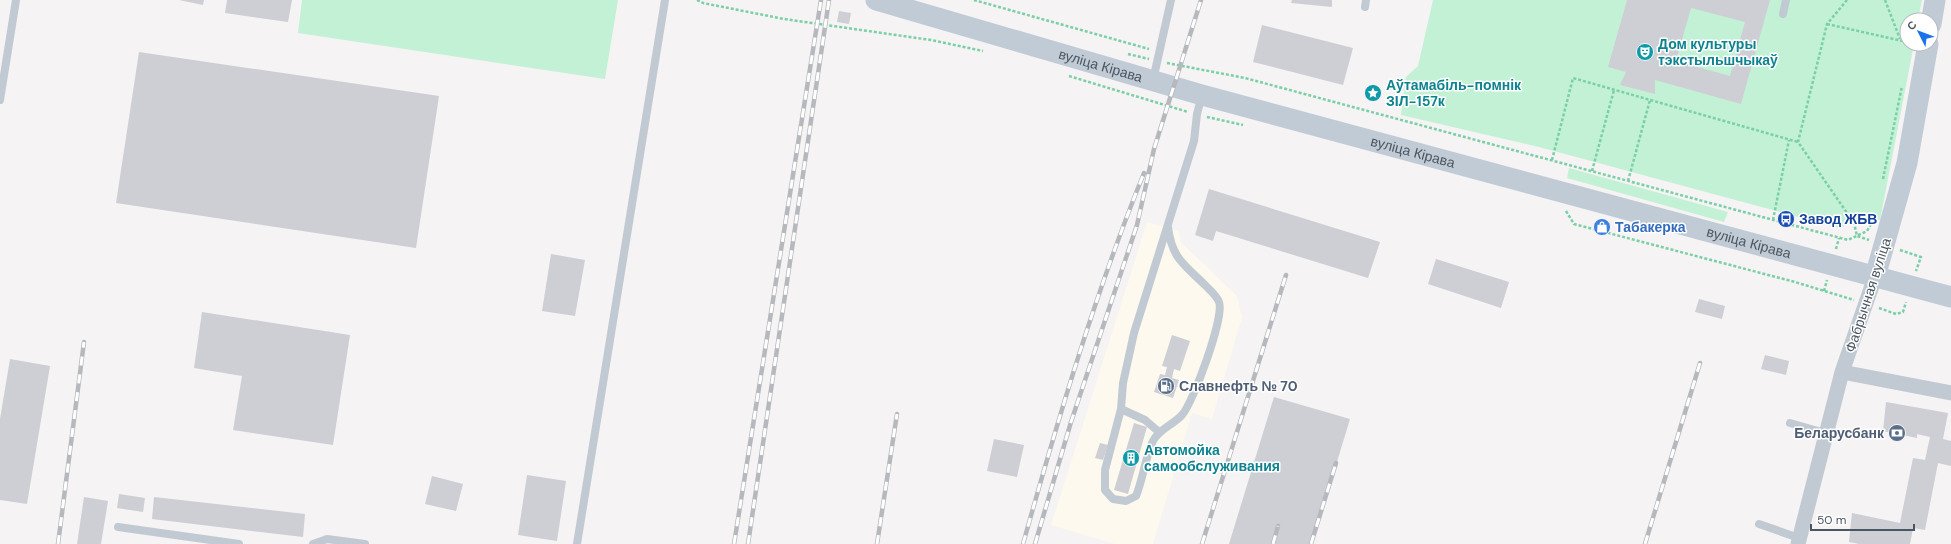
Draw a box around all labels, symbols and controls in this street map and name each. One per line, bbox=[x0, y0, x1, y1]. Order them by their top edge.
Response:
north arrow bbox=[1899, 12, 1939, 52]
text: С bbox=[1904, 18, 1919, 33]
place label: Дом культуры тэкстыльшчыкаў bbox=[1658, 35, 1778, 69]
theatre icon: Дом культуры тэкстыльшчыкаў bbox=[1635, 42, 1655, 62]
street label: вуліца Кірава bbox=[1057, 45, 1145, 86]
place label: Аўтамабіль-помнік ЗІЛ-157к bbox=[1386, 76, 1522, 110]
place icon: Аўтамабіль-помнік ЗІЛ-157к bbox=[1363, 83, 1383, 103]
street label: вуліца Кірава bbox=[1369, 132, 1457, 172]
bus stop icon: Завод ЖБВ bbox=[1776, 209, 1796, 229]
place label: Завод ЖБВ bbox=[1799, 210, 1877, 228]
shop icon: Табакерка bbox=[1592, 217, 1612, 237]
place label: Табакерка bbox=[1615, 218, 1686, 236]
street label: вуліца Кірава bbox=[1705, 223, 1793, 263]
street label: Фабрычная вуліца bbox=[1841, 235, 1895, 355]
fuel station icon: Славнефть № 70 bbox=[1156, 376, 1176, 396]
place label: Славнефть № 70 bbox=[1179, 377, 1298, 395]
bank icon: Беларусбанк bbox=[1887, 423, 1907, 443]
place label: Беларусбанк bbox=[1794, 424, 1885, 442]
place label: Автомойка самообслуживания bbox=[1144, 441, 1280, 475]
building icon: Автомойка самообслуживания bbox=[1121, 448, 1141, 468]
scale bar bbox=[1811, 506, 1914, 532]
text: 50 m bbox=[1817, 512, 1846, 528]

